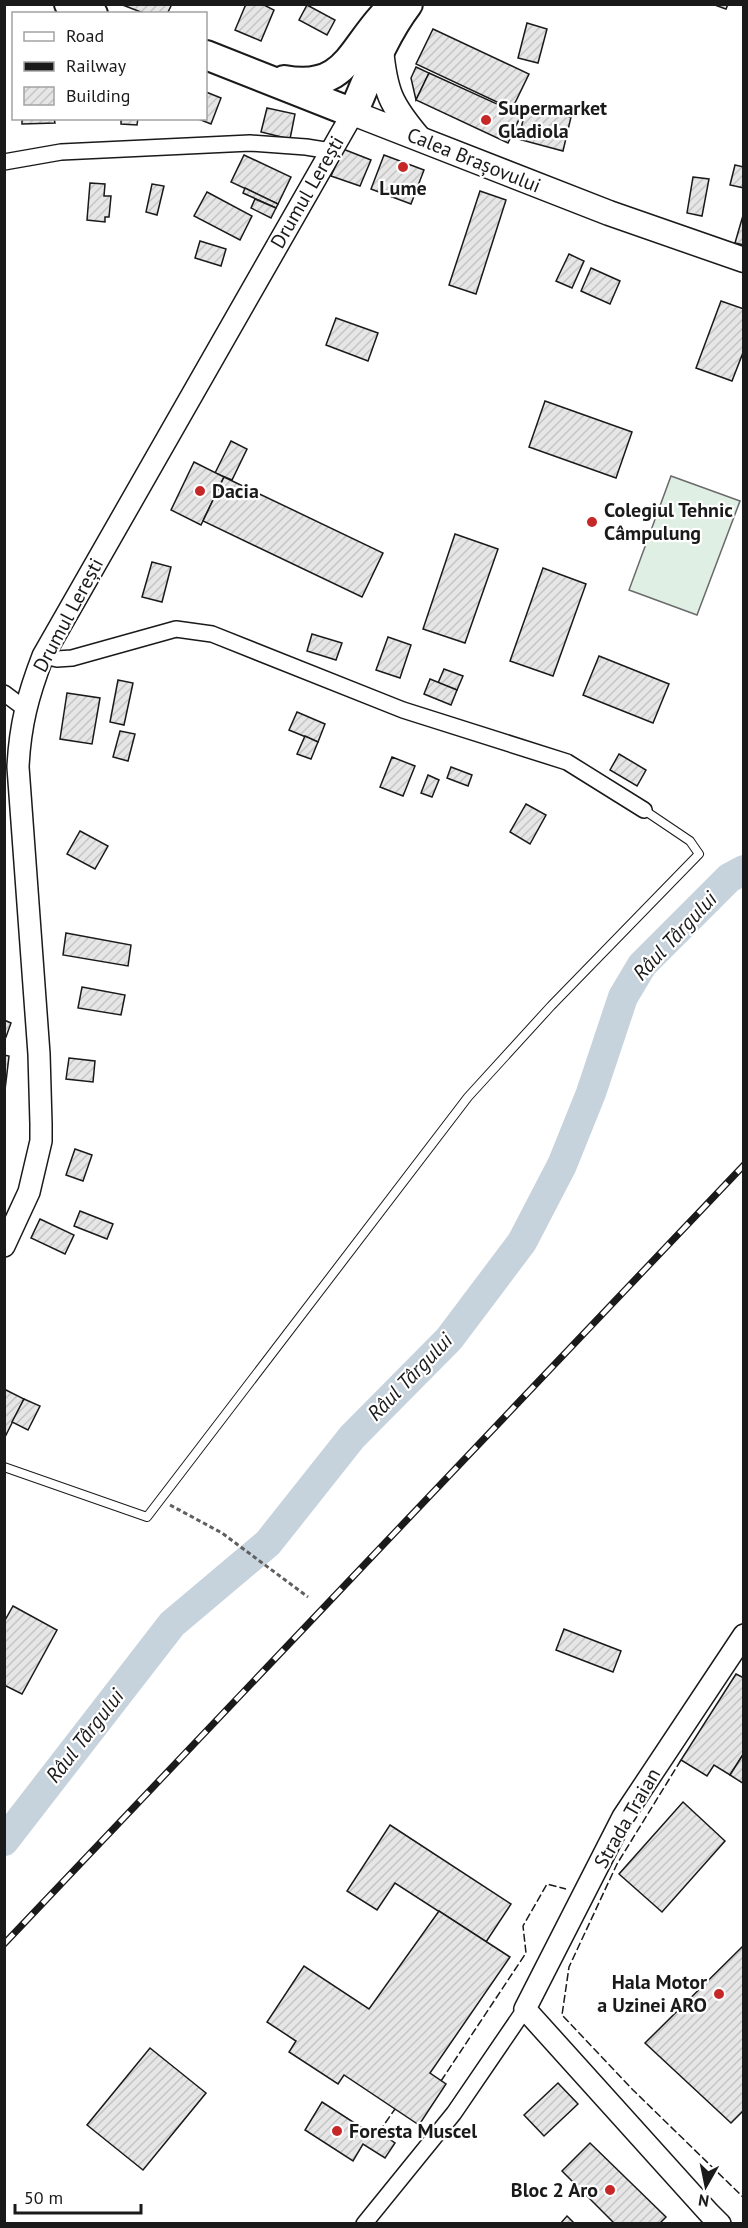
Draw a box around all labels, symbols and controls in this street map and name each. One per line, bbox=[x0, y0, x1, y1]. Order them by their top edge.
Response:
legend bbox=[12, 12, 207, 120]
text: Road bbox=[66, 24, 104, 47]
text: Railway bbox=[66, 54, 127, 77]
text: Building bbox=[66, 84, 130, 107]
place label: Supermarket Gladiola bbox=[498, 95, 607, 144]
marker: Supermarket Gladiola bbox=[479, 113, 493, 127]
street label: Calea Brașovului bbox=[403, 121, 545, 199]
street label: Drumul Lerești bbox=[264, 131, 350, 253]
marker: Lume bbox=[396, 160, 410, 174]
place label: Lume bbox=[379, 175, 427, 201]
place label: Dacia bbox=[212, 478, 259, 504]
marker: Dacia bbox=[193, 484, 207, 498]
place label: Colegiul Tehnic Câmpulung bbox=[604, 497, 733, 546]
marker: Colegiul Tehnic Câmpulung bbox=[585, 515, 599, 529]
street label: Drumul Lerești bbox=[27, 553, 109, 677]
water label: Râul Târgului bbox=[627, 885, 723, 986]
water label: Râul Târgului bbox=[361, 1327, 459, 1426]
water label: Râul Târgului bbox=[40, 1683, 130, 1788]
street label: Strada Traian bbox=[588, 1763, 666, 1873]
place label: Hala Motor a Uzinei ARO bbox=[597, 1969, 707, 2018]
marker: Hala Motor a Uzinei ARO bbox=[712, 1987, 726, 2001]
place label: Foresta Muscel bbox=[349, 2118, 477, 2144]
marker: Foresta Muscel bbox=[330, 2124, 344, 2138]
north arrow bbox=[676, 2156, 736, 2216]
scale bar bbox=[15, 2177, 141, 2215]
place label: Bloc 2 Aro bbox=[511, 2177, 598, 2203]
marker: Bloc 2 Aro bbox=[603, 2183, 617, 2197]
text: 50 m bbox=[24, 2186, 63, 2209]
text: N bbox=[697, 2190, 710, 2212]

